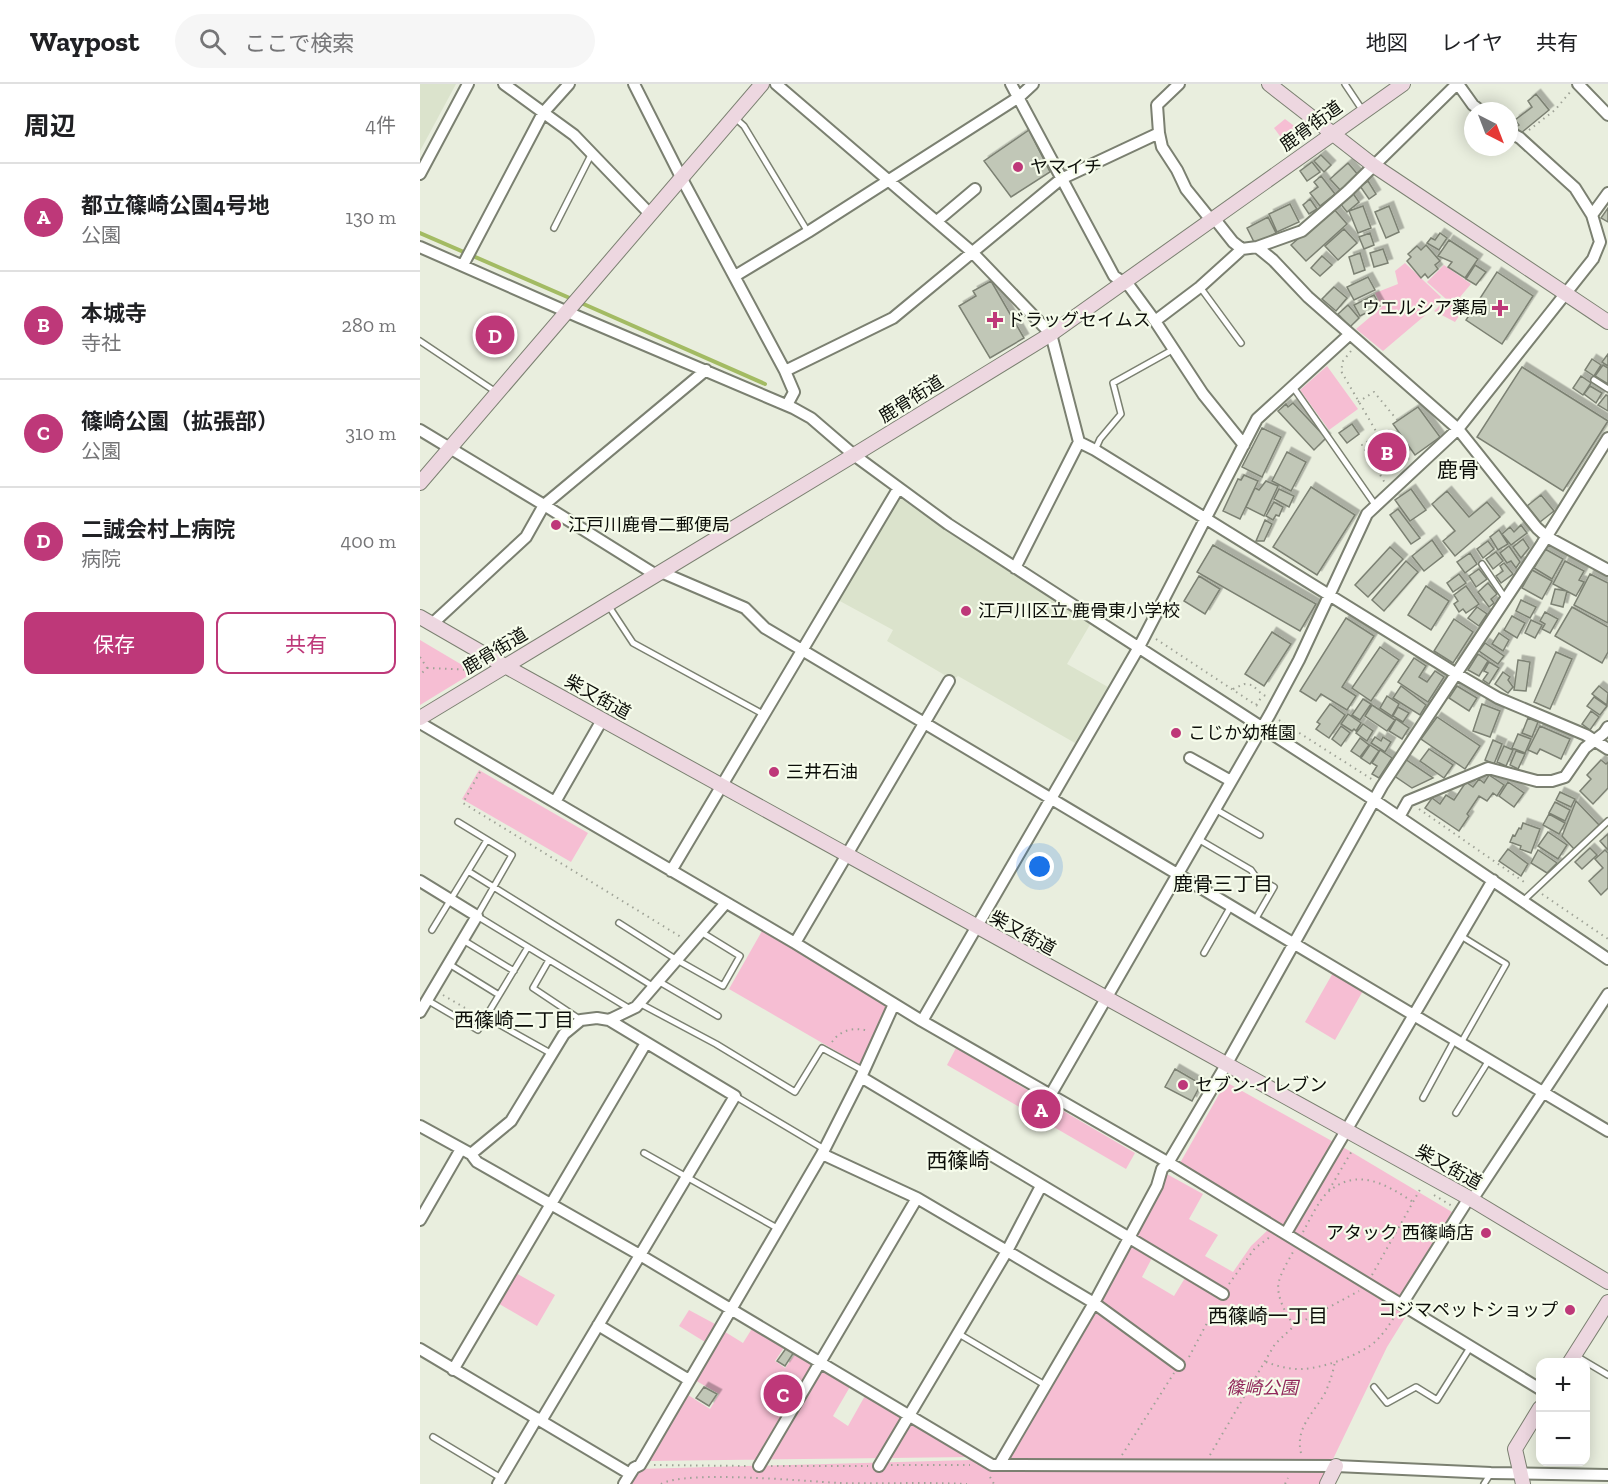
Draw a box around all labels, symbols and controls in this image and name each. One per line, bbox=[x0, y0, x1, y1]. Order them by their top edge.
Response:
search box bbox=[175, 14, 595, 68]
text: Waypost bbox=[30, 25, 139, 58]
icon: search bbox=[196, 25, 229, 58]
text: ここで検索 bbox=[244, 30, 354, 57]
text: 地図 bbox=[1366, 30, 1408, 55]
text: レイヤ bbox=[1441, 30, 1503, 55]
text: 共有 bbox=[1536, 30, 1578, 55]
street label: 鹿骨街道 bbox=[1275, 96, 1347, 156]
north arrow bbox=[1464, 102, 1518, 156]
text: 周辺 bbox=[24, 110, 76, 142]
text: 4件 bbox=[365, 113, 396, 137]
place label: ヤマイチ bbox=[1030, 156, 1102, 178]
marker: ヤマイチ bbox=[1011, 160, 1025, 174]
text: 都立篠崎公園4号地 bbox=[81, 192, 270, 219]
text: A bbox=[37, 205, 50, 229]
text: 130 m bbox=[345, 205, 396, 229]
text: 公園 bbox=[81, 223, 121, 247]
place label: ウエルシア薬局 bbox=[1362, 297, 1488, 319]
text: 本城寺 bbox=[81, 300, 147, 327]
marker: ウエルシア薬局 bbox=[1493, 301, 1507, 315]
place label: ドラッグセイムス bbox=[1007, 309, 1151, 331]
pin: D bbox=[476, 312, 514, 358]
text: B bbox=[37, 313, 50, 337]
text: 280 m bbox=[342, 313, 396, 337]
marker: ドラッグセイムス bbox=[988, 313, 1002, 327]
text: 寺社 bbox=[81, 331, 121, 355]
street label: 鹿骨街道 bbox=[875, 371, 947, 427]
text: 篠崎公園（拡張部） bbox=[81, 408, 279, 435]
text: C bbox=[37, 421, 50, 445]
text: 310 m bbox=[345, 421, 396, 445]
pin: B bbox=[1368, 430, 1406, 475]
text: 公園 bbox=[81, 439, 121, 463]
district label: 鹿骨 bbox=[1437, 457, 1479, 482]
place label: 江戸川鹿骨二郵便局 bbox=[568, 514, 730, 536]
text: 二誠会村上病院 bbox=[81, 516, 235, 543]
marker: 江戸川鹿骨二郵便局 bbox=[549, 518, 563, 532]
text: D bbox=[37, 529, 50, 553]
text: 400 m bbox=[340, 529, 396, 553]
text: 病院 bbox=[81, 547, 121, 571]
place label: 江戸川区立 鹿骨東小学校 bbox=[978, 600, 1180, 622]
marker: 江戸川区立 鹿骨東小学校 bbox=[959, 604, 973, 618]
button: 保存 bbox=[24, 612, 204, 674]
button: 共有 bbox=[216, 612, 396, 674]
street label: 鹿骨街道 bbox=[458, 623, 532, 679]
street label: 柴又街道 bbox=[561, 670, 635, 724]
place label: こじか幼稚園 bbox=[1188, 722, 1296, 744]
marker: こじか幼稚園 bbox=[1169, 726, 1183, 740]
place label: 三井石油 bbox=[786, 761, 858, 783]
marker: 三井石油 bbox=[767, 765, 781, 779]
your location bbox=[1025, 852, 1054, 881]
district label: 鹿骨三丁目 bbox=[1173, 872, 1273, 896]
street label: 柴又街道 bbox=[986, 906, 1060, 960]
district label: 西篠崎二丁目 bbox=[454, 1008, 574, 1032]
place label: セブン-イレブン bbox=[1195, 1074, 1327, 1096]
marker: セブン-イレブン bbox=[1176, 1078, 1190, 1092]
pin: A bbox=[1022, 1086, 1060, 1132]
street label: 柴又街道 bbox=[1412, 1140, 1486, 1194]
district label: 西篠崎 bbox=[927, 1148, 990, 1173]
place label: アタック 西篠崎店 bbox=[1326, 1222, 1474, 1244]
marker: アタック 西篠崎店 bbox=[1479, 1226, 1493, 1240]
place label: コジマペットショップ bbox=[1378, 1299, 1558, 1321]
marker: コジマペットショップ bbox=[1563, 1303, 1577, 1317]
district label: 西篠崎一丁目 bbox=[1208, 1304, 1328, 1328]
map controls bbox=[1536, 1358, 1590, 1466]
button: + bbox=[1536, 1358, 1590, 1412]
pin: C bbox=[764, 1372, 802, 1416]
park label: 篠崎公園 bbox=[1226, 1377, 1301, 1399]
button: − bbox=[1536, 1412, 1590, 1466]

